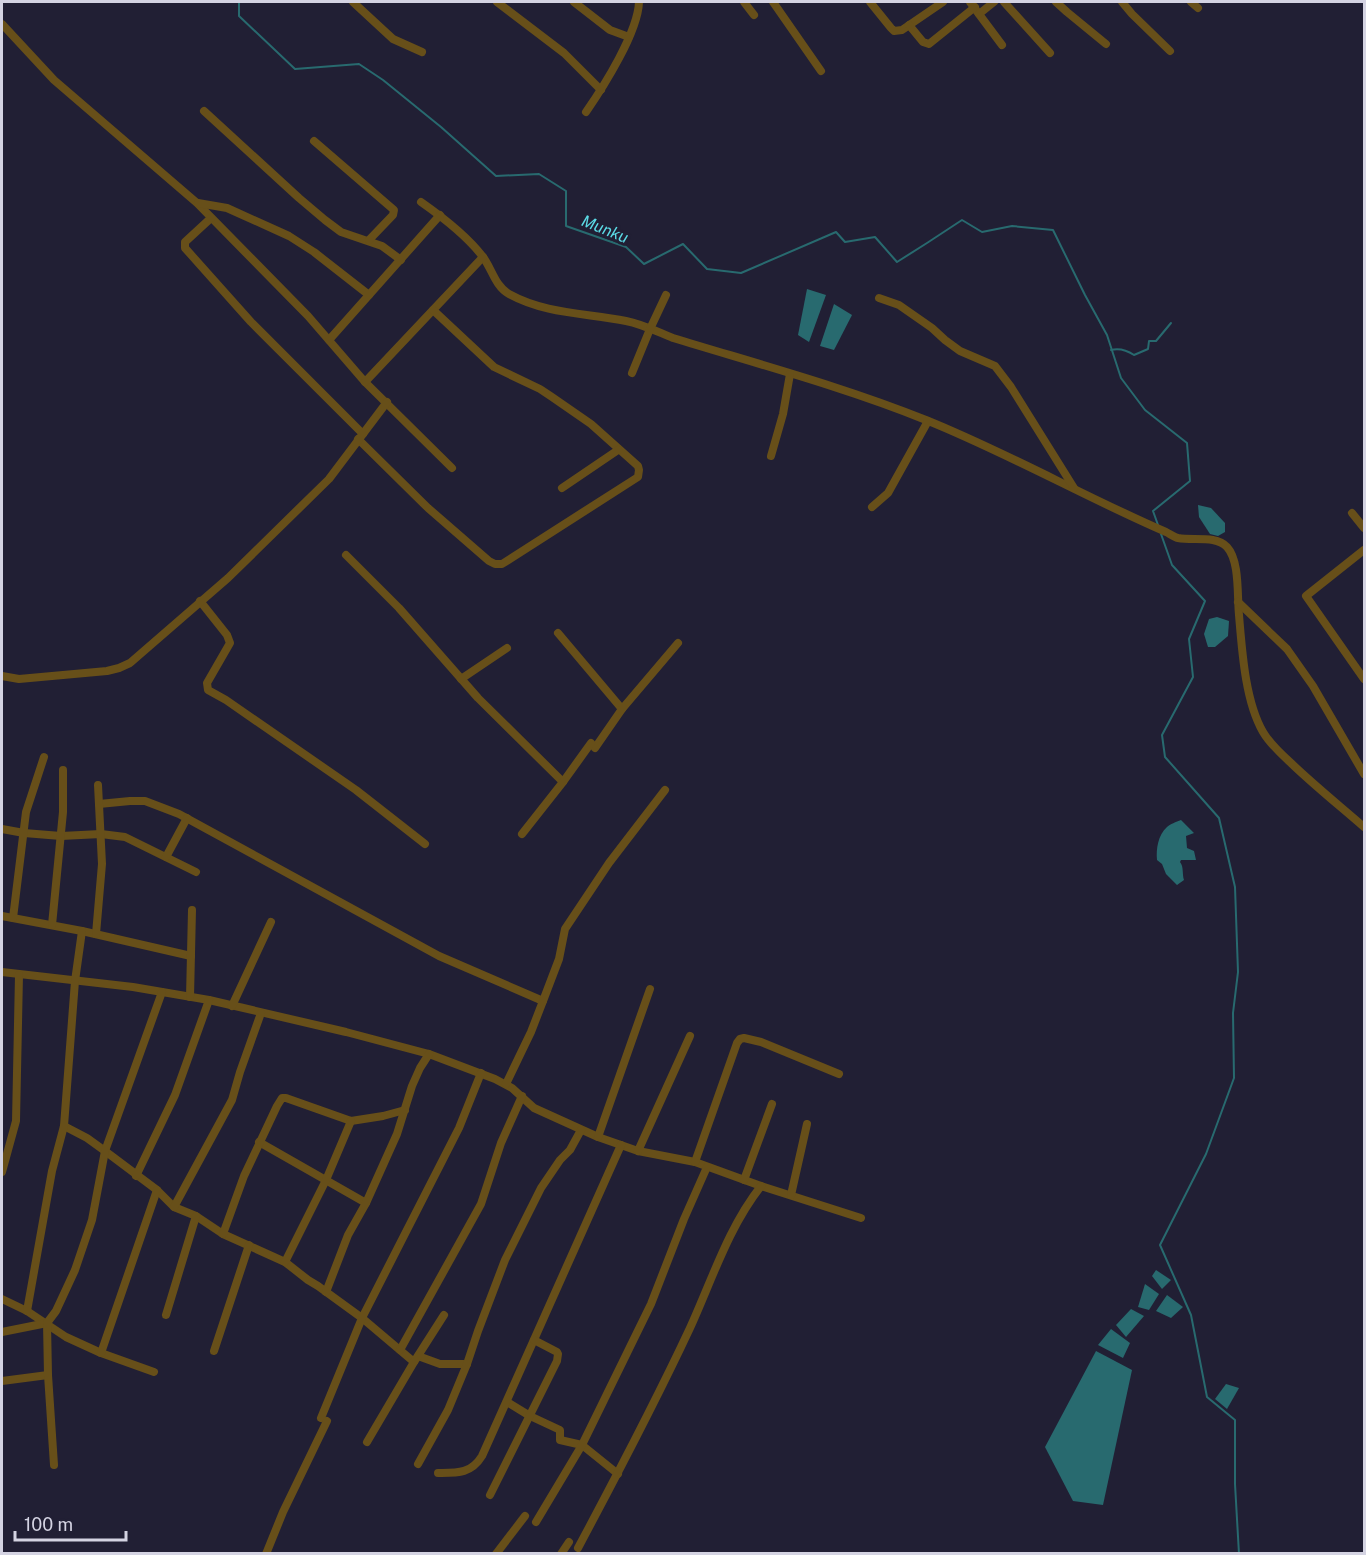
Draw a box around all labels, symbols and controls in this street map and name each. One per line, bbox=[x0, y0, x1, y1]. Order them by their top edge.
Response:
water label: Munku bbox=[579, 211, 631, 247]
scale bar bbox=[15, 1504, 126, 1542]
text: 100 m bbox=[24, 1514, 73, 1535]

